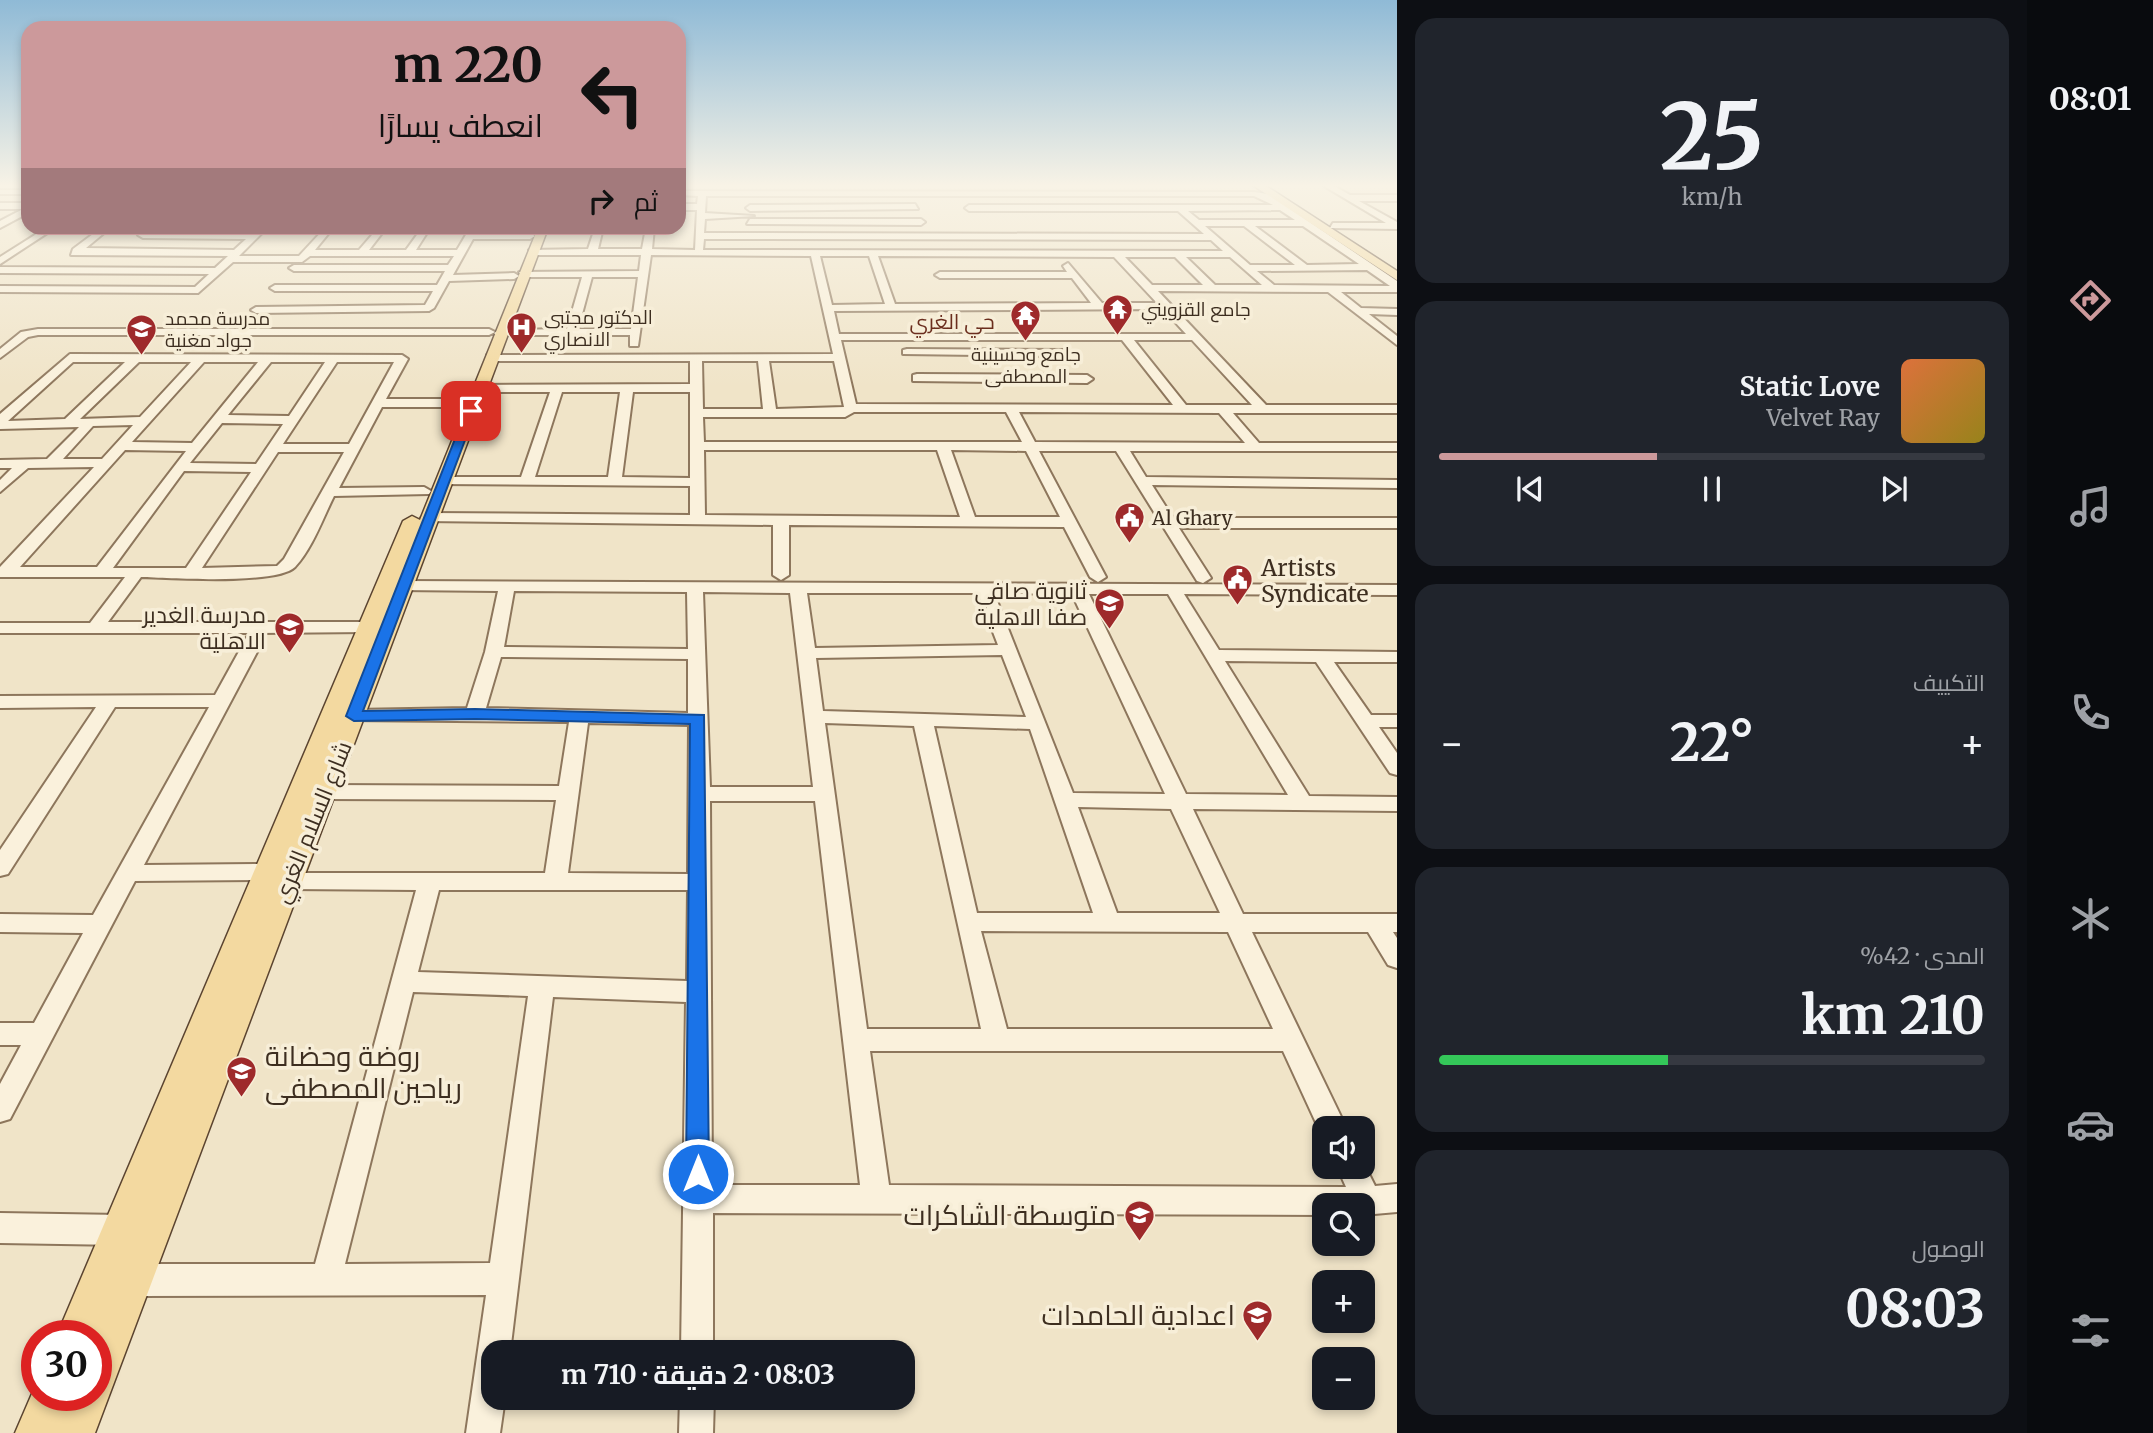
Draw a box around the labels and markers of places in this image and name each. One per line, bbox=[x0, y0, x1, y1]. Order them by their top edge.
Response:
temple icon: جامع القزويني bbox=[1101, 292, 1135, 336]
place label: جامع القزويني bbox=[1141, 297, 1251, 324]
temple icon: جامع وحسينية المصطفى bbox=[1009, 298, 1043, 342]
place label: الدكتور مجتبى الانصاري bbox=[544, 305, 653, 354]
place label: مدرسة محمد جواد مغنية bbox=[165, 306, 270, 352]
hospital icon: الدكتور مجتبى الانصاري bbox=[504, 311, 538, 355]
school or university icon: مدرسة محمد جواد مغنية bbox=[125, 312, 159, 356]
place label: جامع وحسينية المصطفى bbox=[971, 342, 1081, 388]
pin bbox=[441, 381, 501, 441]
public building icon: Al Ghary bbox=[1112, 501, 1146, 545]
place label: Al Ghary bbox=[1151, 506, 1232, 530]
place label: Artists Syndicate bbox=[1260, 553, 1368, 608]
public building icon: Artists Syndicate bbox=[1221, 563, 1255, 607]
place label: ثانوية صافي صفا الاهلية bbox=[974, 576, 1087, 631]
school or university icon: ثانوية صافي صفا الاهلية bbox=[1093, 586, 1127, 630]
place label: مدرسة الغدير الاهلية bbox=[141, 600, 266, 655]
school or university icon: مدرسة الغدير الاهلية bbox=[272, 610, 306, 654]
place label: روضة وحضانة رياحين المصطفى bbox=[265, 1038, 462, 1106]
school or university icon: روضة وحضانة رياحين المصطفى bbox=[225, 1055, 259, 1099]
place label: متوسطة الشاكرات bbox=[904, 1197, 1116, 1233]
school or university icon: متوسطة الشاكرات bbox=[1122, 1198, 1156, 1242]
place label: اعدادية الحامدات bbox=[1042, 1297, 1235, 1333]
school or university icon: اعدادية الحامدات bbox=[1241, 1298, 1275, 1342]

